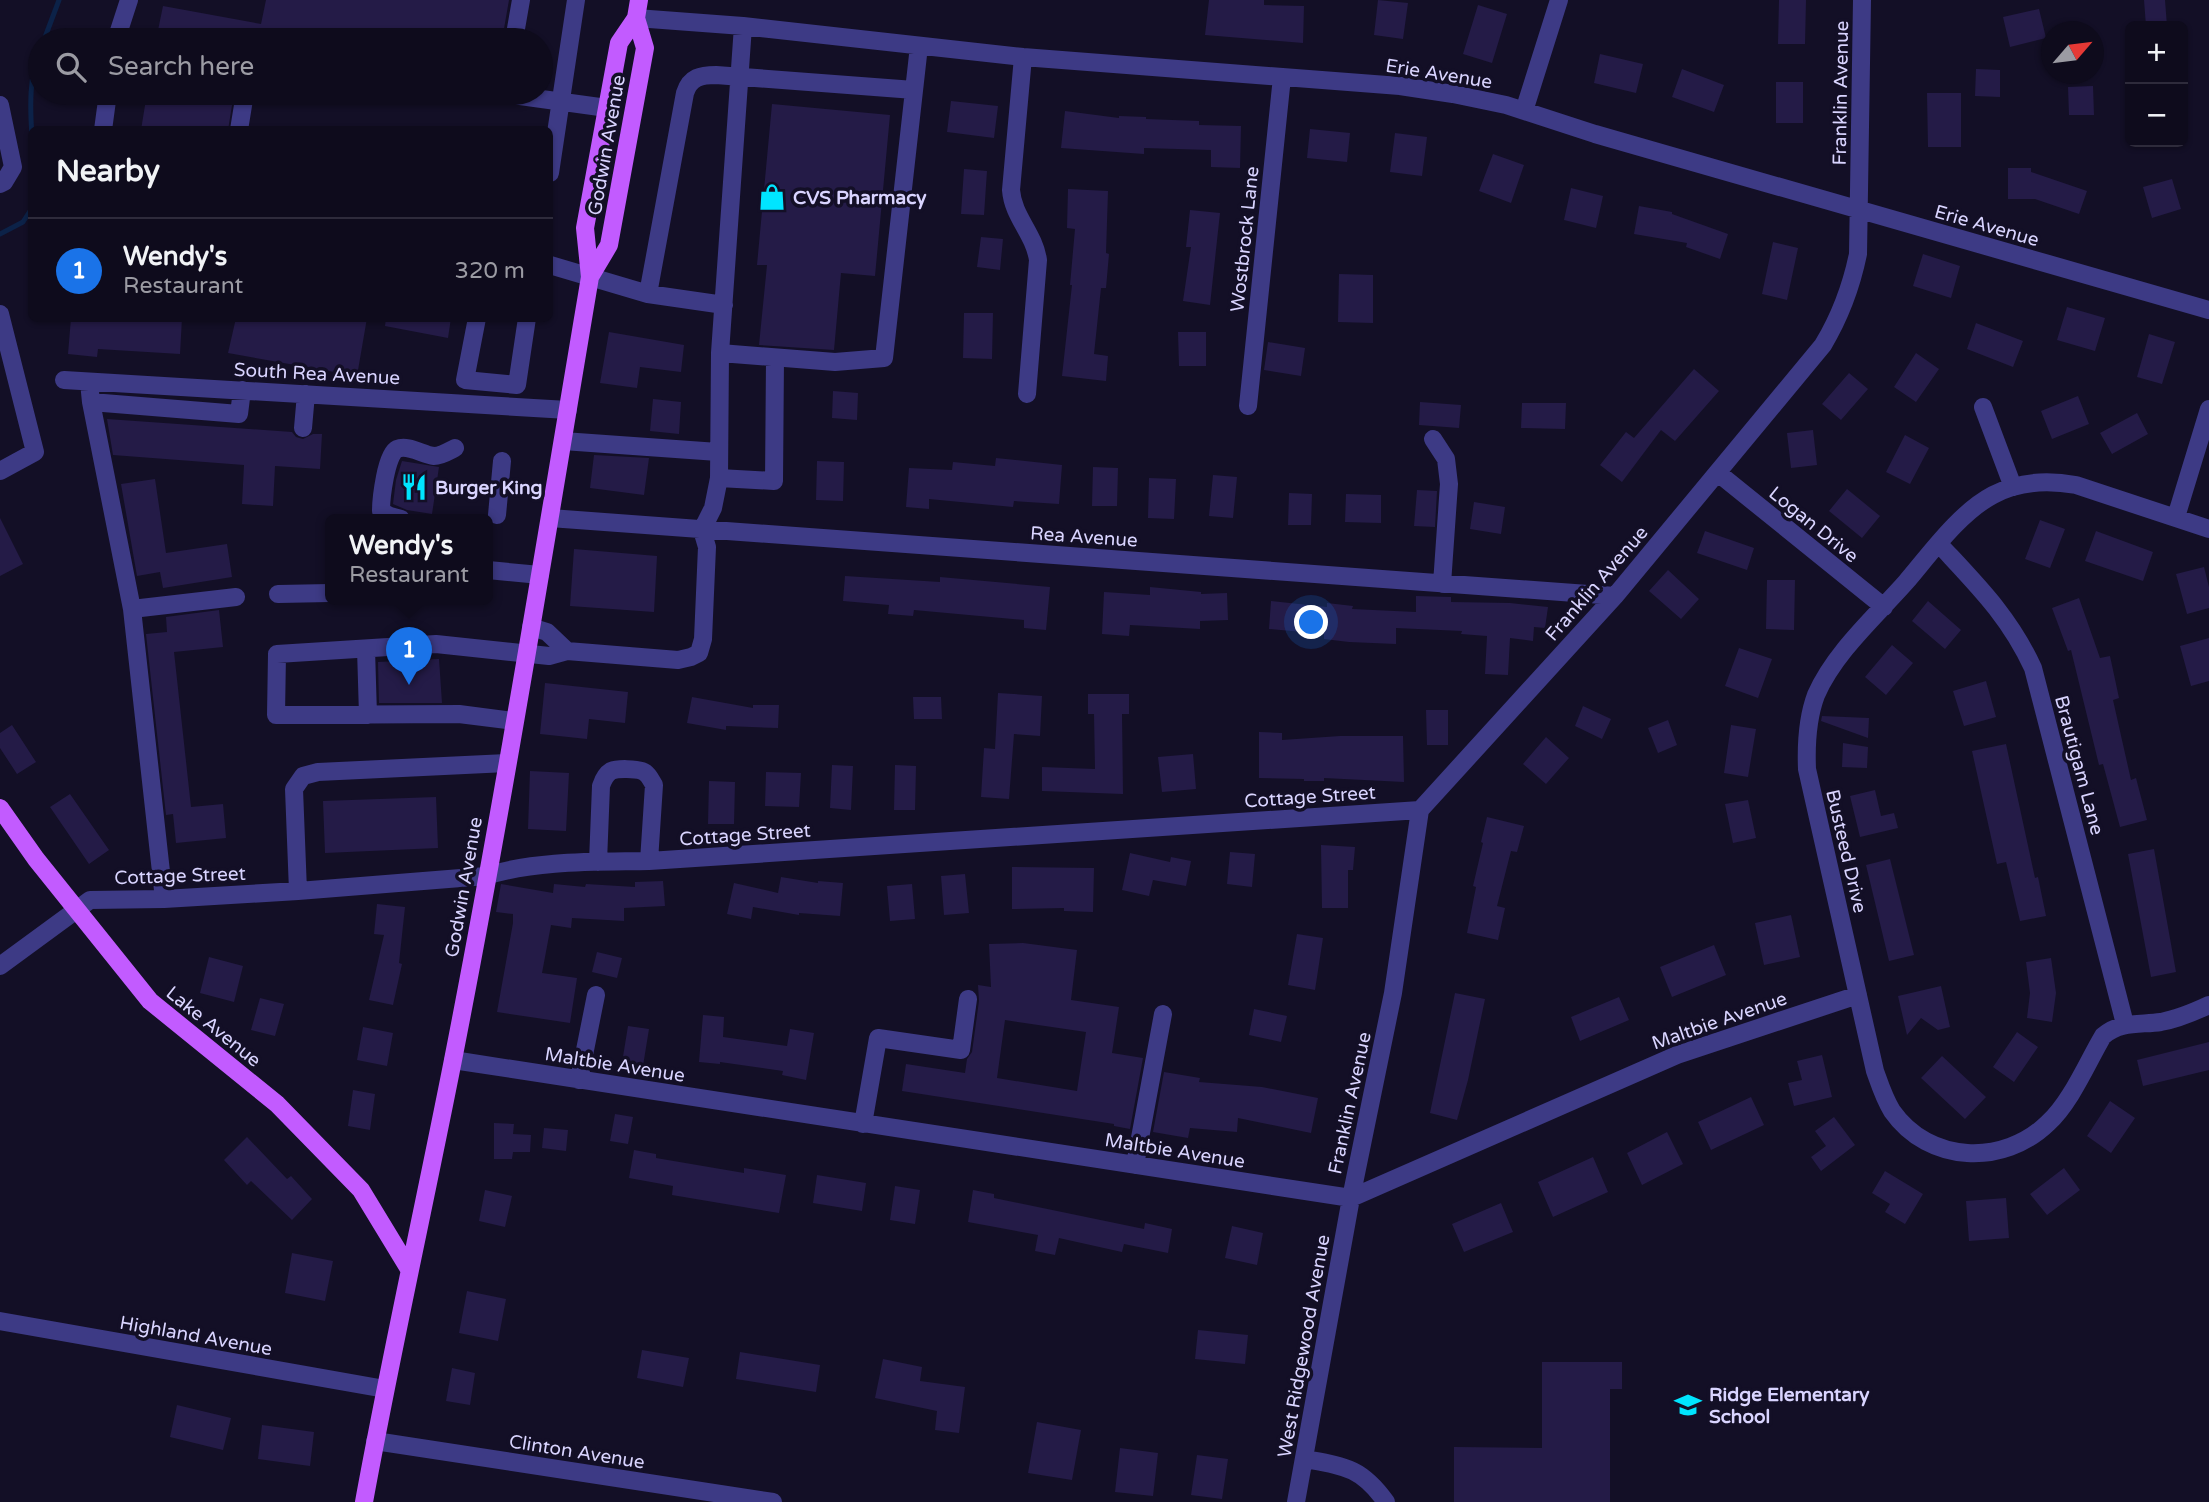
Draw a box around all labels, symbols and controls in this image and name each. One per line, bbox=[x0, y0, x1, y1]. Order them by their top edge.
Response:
street label: Franklin Avenue bbox=[1829, 20, 1853, 166]
north arrow bbox=[2041, 21, 2104, 84]
map controls bbox=[2125, 21, 2188, 147]
button: + bbox=[2125, 21, 2188, 84]
search box bbox=[28, 28, 553, 105]
icon: search bbox=[52, 48, 90, 86]
text: Search here bbox=[108, 51, 254, 82]
street label: Erie Avenue bbox=[1384, 55, 1494, 93]
street label: Godwin Avenue bbox=[584, 73, 630, 217]
button: − bbox=[2125, 84, 2188, 147]
text: Nearby bbox=[56, 153, 160, 190]
street label: Wostbrock Lane bbox=[1226, 165, 1264, 313]
shop icon: CVS Pharmacy bbox=[757, 182, 787, 212]
place label: CVS Pharmacy bbox=[793, 187, 927, 210]
street label: Erie Avenue bbox=[1932, 201, 2042, 251]
text: Wendy's bbox=[123, 241, 227, 272]
text: 1 bbox=[72, 257, 86, 285]
text: 320 m bbox=[455, 257, 525, 285]
text: Restaurant bbox=[123, 272, 243, 300]
street label: South Rea Avenue bbox=[233, 359, 401, 389]
restaurant icon: Burger King bbox=[399, 472, 429, 502]
place label: Burger King bbox=[435, 477, 543, 500]
street label: Logan Drive bbox=[1764, 482, 1862, 567]
popup bbox=[325, 514, 493, 605]
street label: Rea Avenue bbox=[1029, 522, 1139, 552]
street label: Franklin Avenue bbox=[1541, 522, 1653, 646]
text: Wendy's bbox=[349, 530, 453, 561]
text: Restaurant bbox=[349, 561, 469, 589]
your location bbox=[1294, 605, 1328, 639]
pin: 1 bbox=[386, 627, 432, 685]
street label: Brautigam Lane bbox=[2050, 693, 2108, 837]
street label: Cottage Street bbox=[1244, 781, 1376, 813]
street label: Busteed Drive bbox=[1821, 787, 1871, 915]
street label: Godwin Avenue bbox=[441, 815, 487, 959]
street label: Cottage Street bbox=[679, 819, 811, 851]
street label: Cottage Street bbox=[114, 863, 246, 889]
street label: Lake Avenue bbox=[162, 982, 265, 1072]
street label: Maltbie Avenue bbox=[1649, 988, 1790, 1054]
street label: Franklin Avenue bbox=[1324, 1030, 1376, 1176]
street label: Maltbie Avenue bbox=[543, 1043, 686, 1087]
street label: Maltbie Avenue bbox=[1103, 1129, 1246, 1173]
street label: West Ridgewood Avenue bbox=[1274, 1233, 1334, 1459]
street label: Highland Avenue bbox=[118, 1312, 274, 1360]
place label: Ridge Elementary School bbox=[1709, 1384, 1870, 1428]
school or university icon: Ridge Elementary School bbox=[1673, 1390, 1703, 1420]
street label: Clinton Avenue bbox=[507, 1430, 646, 1474]

